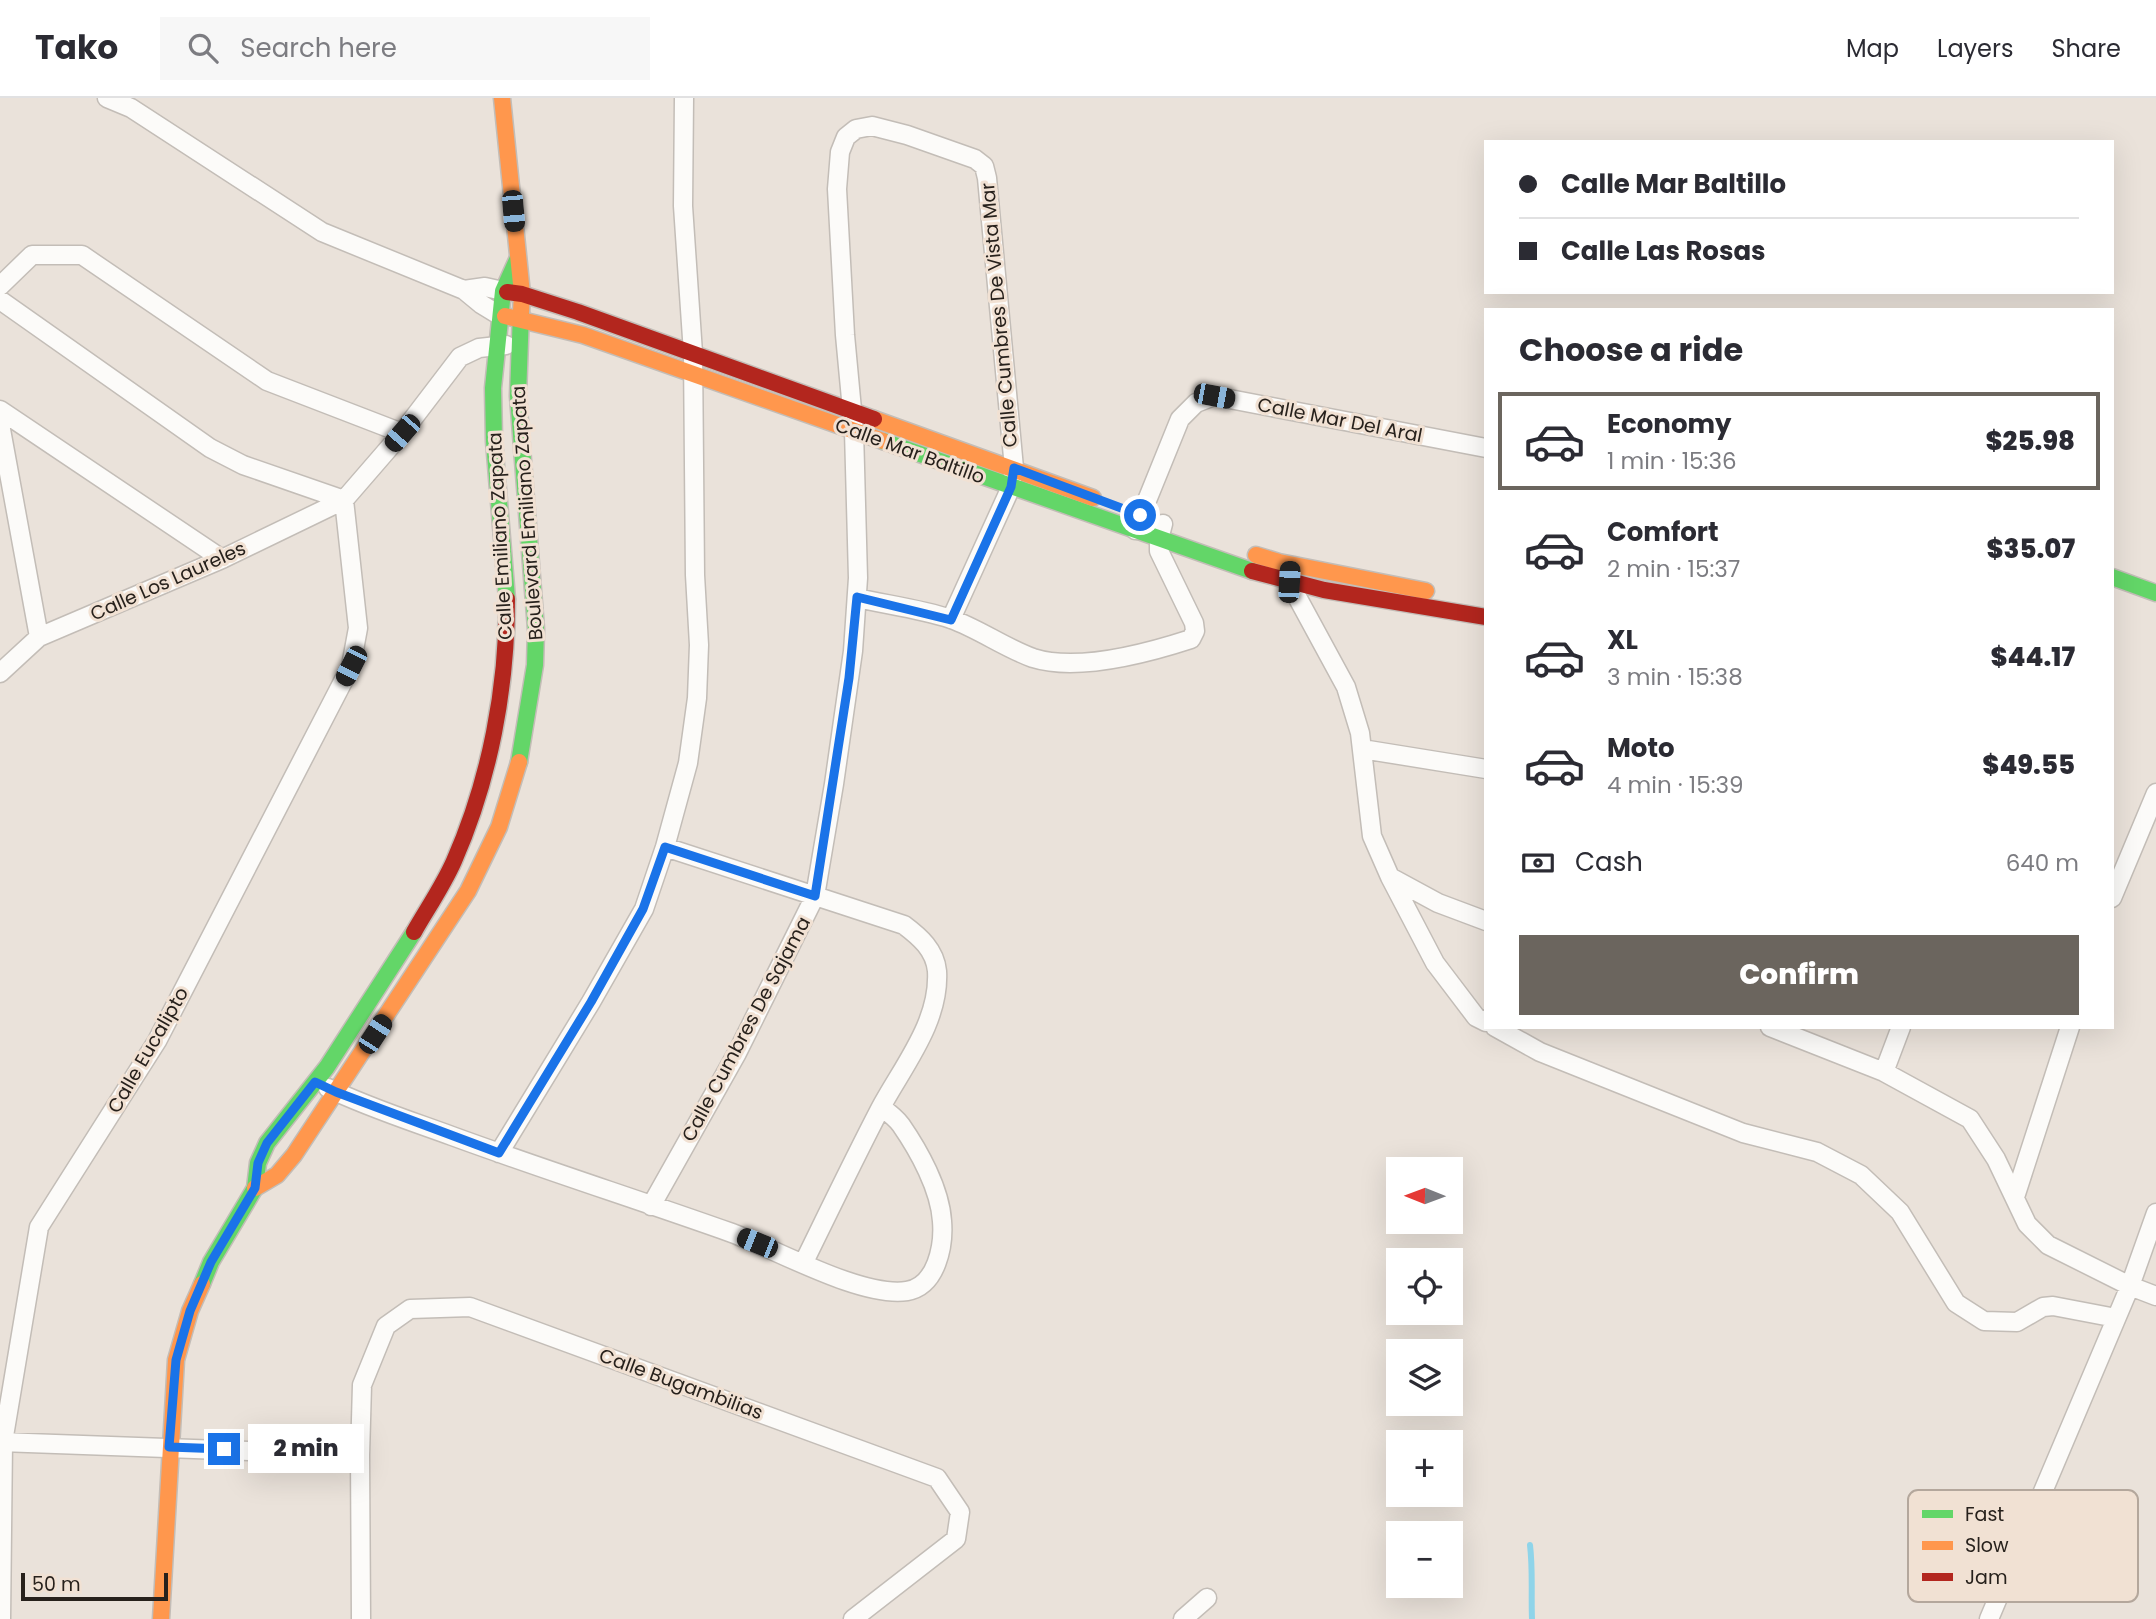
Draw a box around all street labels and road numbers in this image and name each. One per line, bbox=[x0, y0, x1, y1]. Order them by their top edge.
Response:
street label: Calle Cumbres De Vista Mar bbox=[974, 181, 1024, 449]
street label: Boulevard Emiliano Zapata bbox=[505, 385, 549, 641]
street label: Calle Mar Del Aral bbox=[1255, 391, 1425, 449]
street label: Calle Mar Baltillo bbox=[831, 411, 989, 491]
street label: Calle Emiliano Zapata bbox=[481, 431, 519, 641]
street label: Calle Los Laureles bbox=[86, 535, 250, 627]
street label: Calle Cumbres De Sajama bbox=[675, 912, 817, 1146]
street label: Calle Eucalipto bbox=[101, 982, 195, 1118]
street label: Calle Bugambilias bbox=[595, 1342, 767, 1426]

